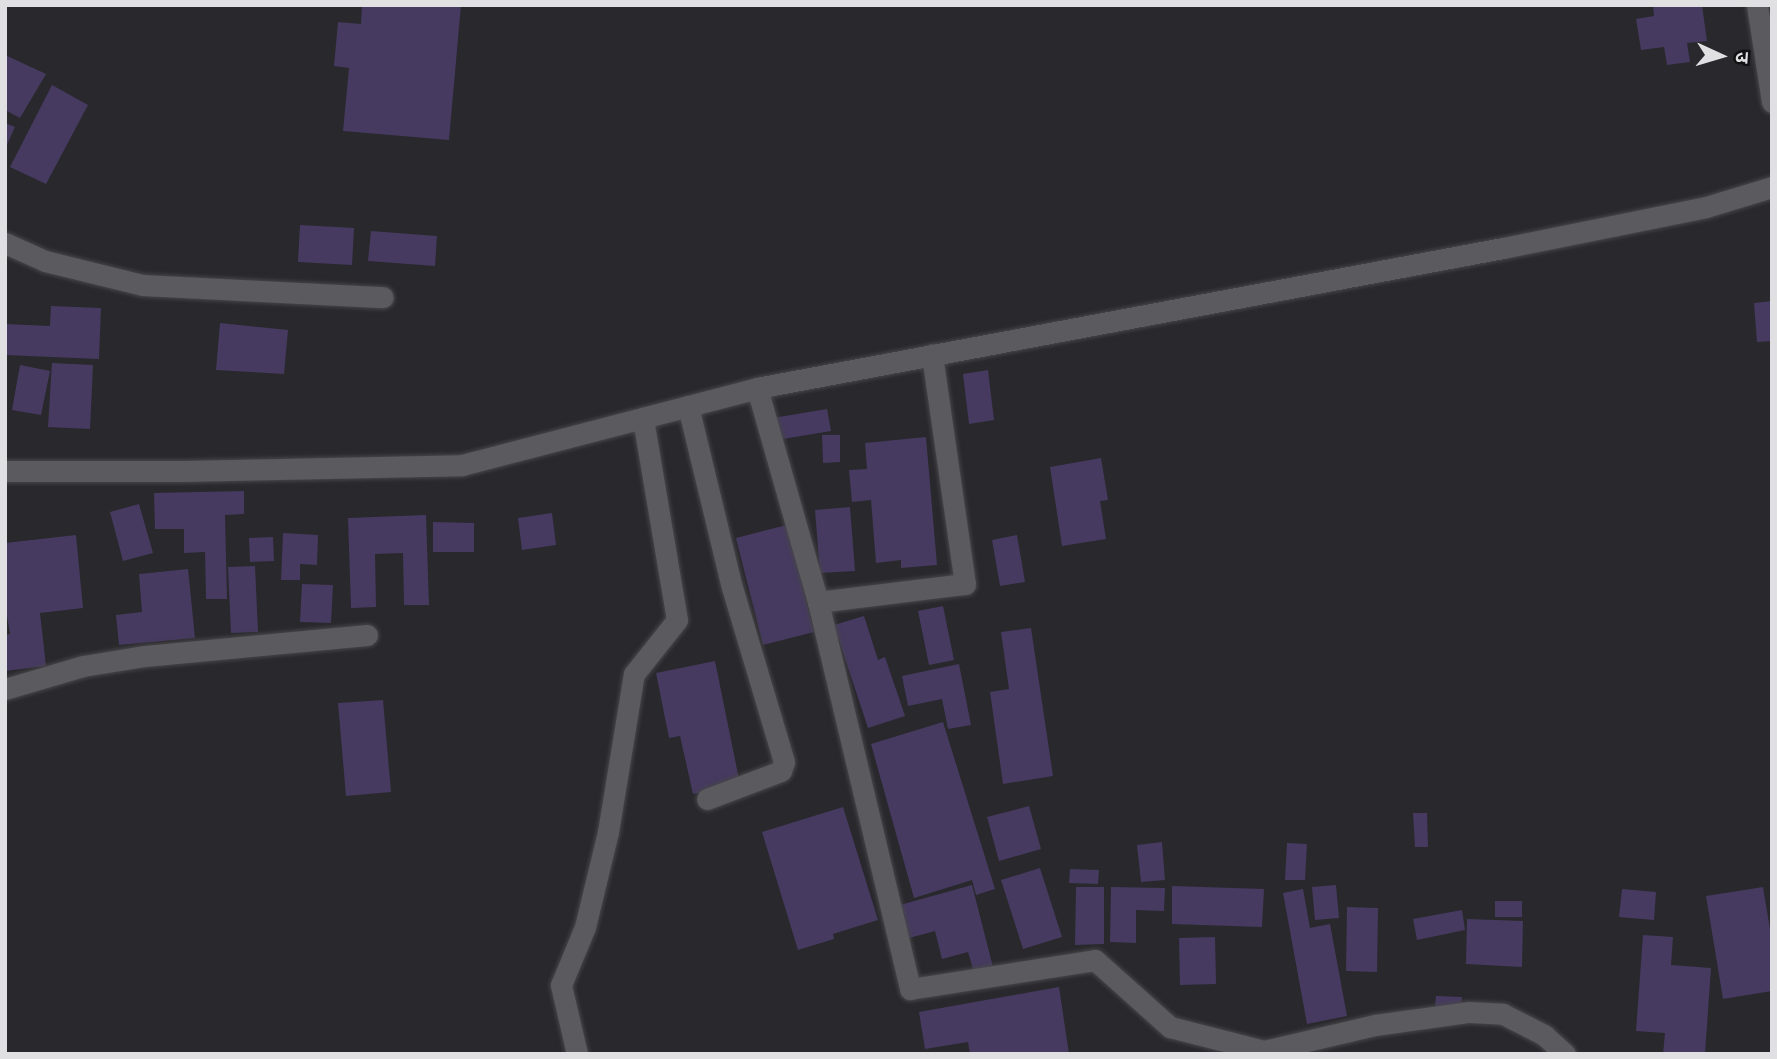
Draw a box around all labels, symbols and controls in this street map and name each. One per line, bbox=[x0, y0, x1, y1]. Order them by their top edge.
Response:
north arrow bbox=[1686, 21, 1756, 91]
text: उ bbox=[1731, 51, 1754, 64]

